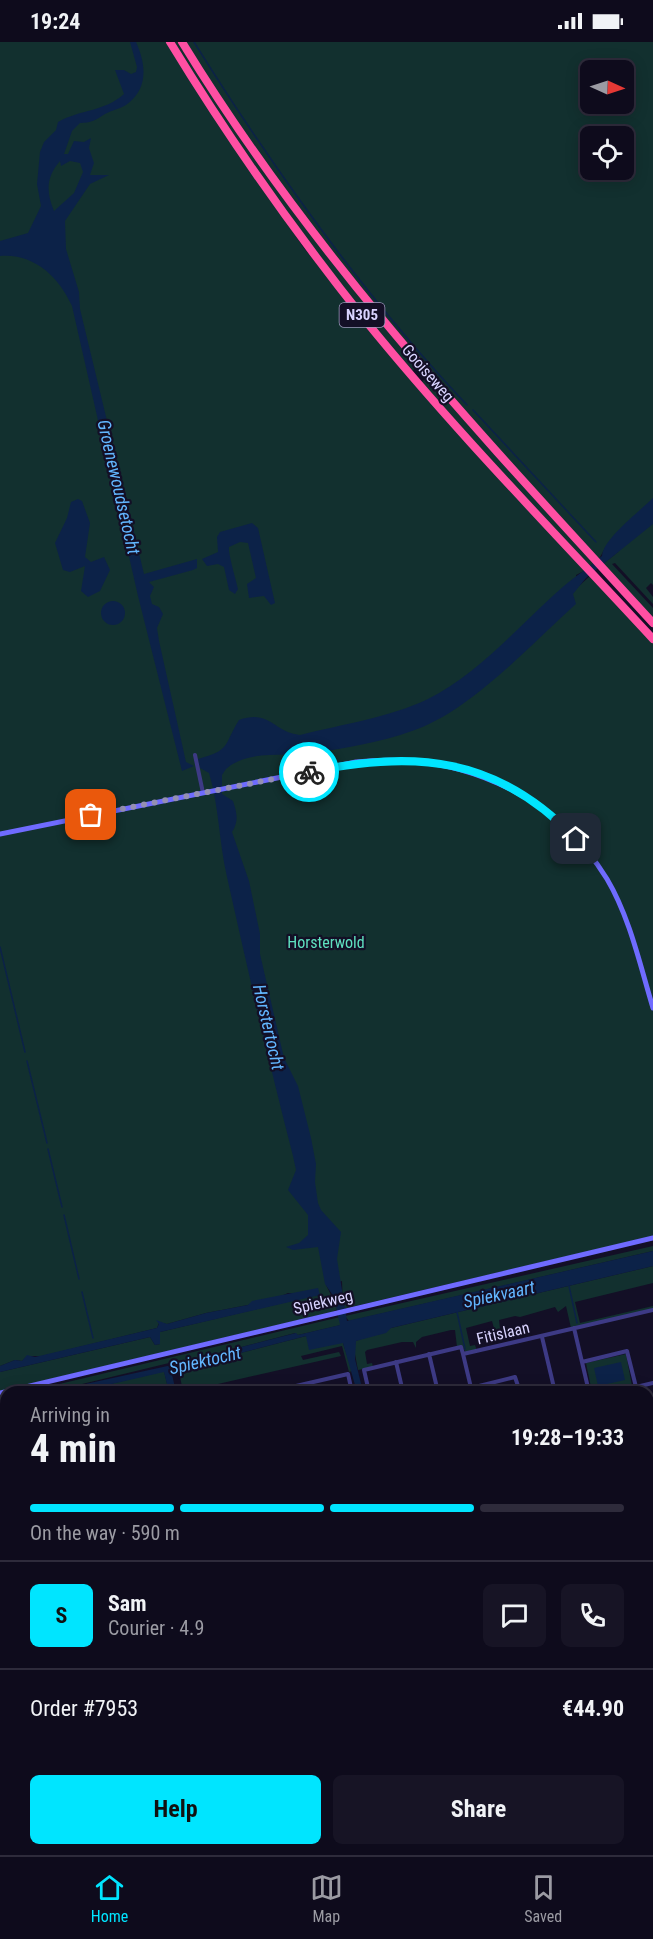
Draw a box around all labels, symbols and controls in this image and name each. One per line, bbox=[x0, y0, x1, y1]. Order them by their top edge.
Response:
text: 19:24 bbox=[30, 9, 81, 34]
north arrow bbox=[580, 60, 634, 114]
map controls bbox=[580, 60, 634, 180]
button: locate bbox=[580, 126, 634, 180]
road number: N305 bbox=[340, 303, 385, 327]
street label: Gooiseweg bbox=[398, 340, 458, 406]
water label: Groenewoudsetocht bbox=[93, 417, 145, 557]
courier bbox=[279, 742, 339, 802]
icon: bike bbox=[293, 756, 326, 789]
pin bbox=[65, 789, 116, 840]
icon: bag bbox=[74, 798, 107, 831]
pin bbox=[550, 813, 601, 864]
icon: home bbox=[559, 822, 592, 855]
park label: Horsterwold bbox=[287, 933, 365, 952]
water label: Horstertocht bbox=[249, 982, 289, 1073]
water label: Spiekvaart bbox=[461, 1276, 538, 1312]
street label: Spiekweg bbox=[291, 1286, 355, 1318]
street label: Fitislaan bbox=[475, 1318, 531, 1348]
water label: Spiektocht bbox=[167, 1341, 244, 1378]
text: Arriving in bbox=[30, 1403, 110, 1427]
text: 19:28–19:33 bbox=[511, 1425, 624, 1450]
text: 4 min bbox=[30, 1426, 117, 1472]
text: On the way · 590 m bbox=[30, 1521, 180, 1545]
button: chat bbox=[483, 1584, 546, 1647]
button: phone bbox=[561, 1584, 624, 1647]
text: Sam bbox=[108, 1591, 147, 1616]
text: S bbox=[56, 1603, 67, 1628]
text: Courier · 4.9 bbox=[108, 1616, 204, 1640]
text: Order #7953 bbox=[30, 1696, 138, 1721]
text: €44.90 bbox=[562, 1696, 624, 1721]
button: Help bbox=[30, 1775, 321, 1844]
button: Share bbox=[333, 1775, 624, 1844]
tab: Home bbox=[91, 1871, 128, 1926]
tab: Map bbox=[310, 1871, 343, 1926]
tab: Saved bbox=[524, 1871, 562, 1926]

